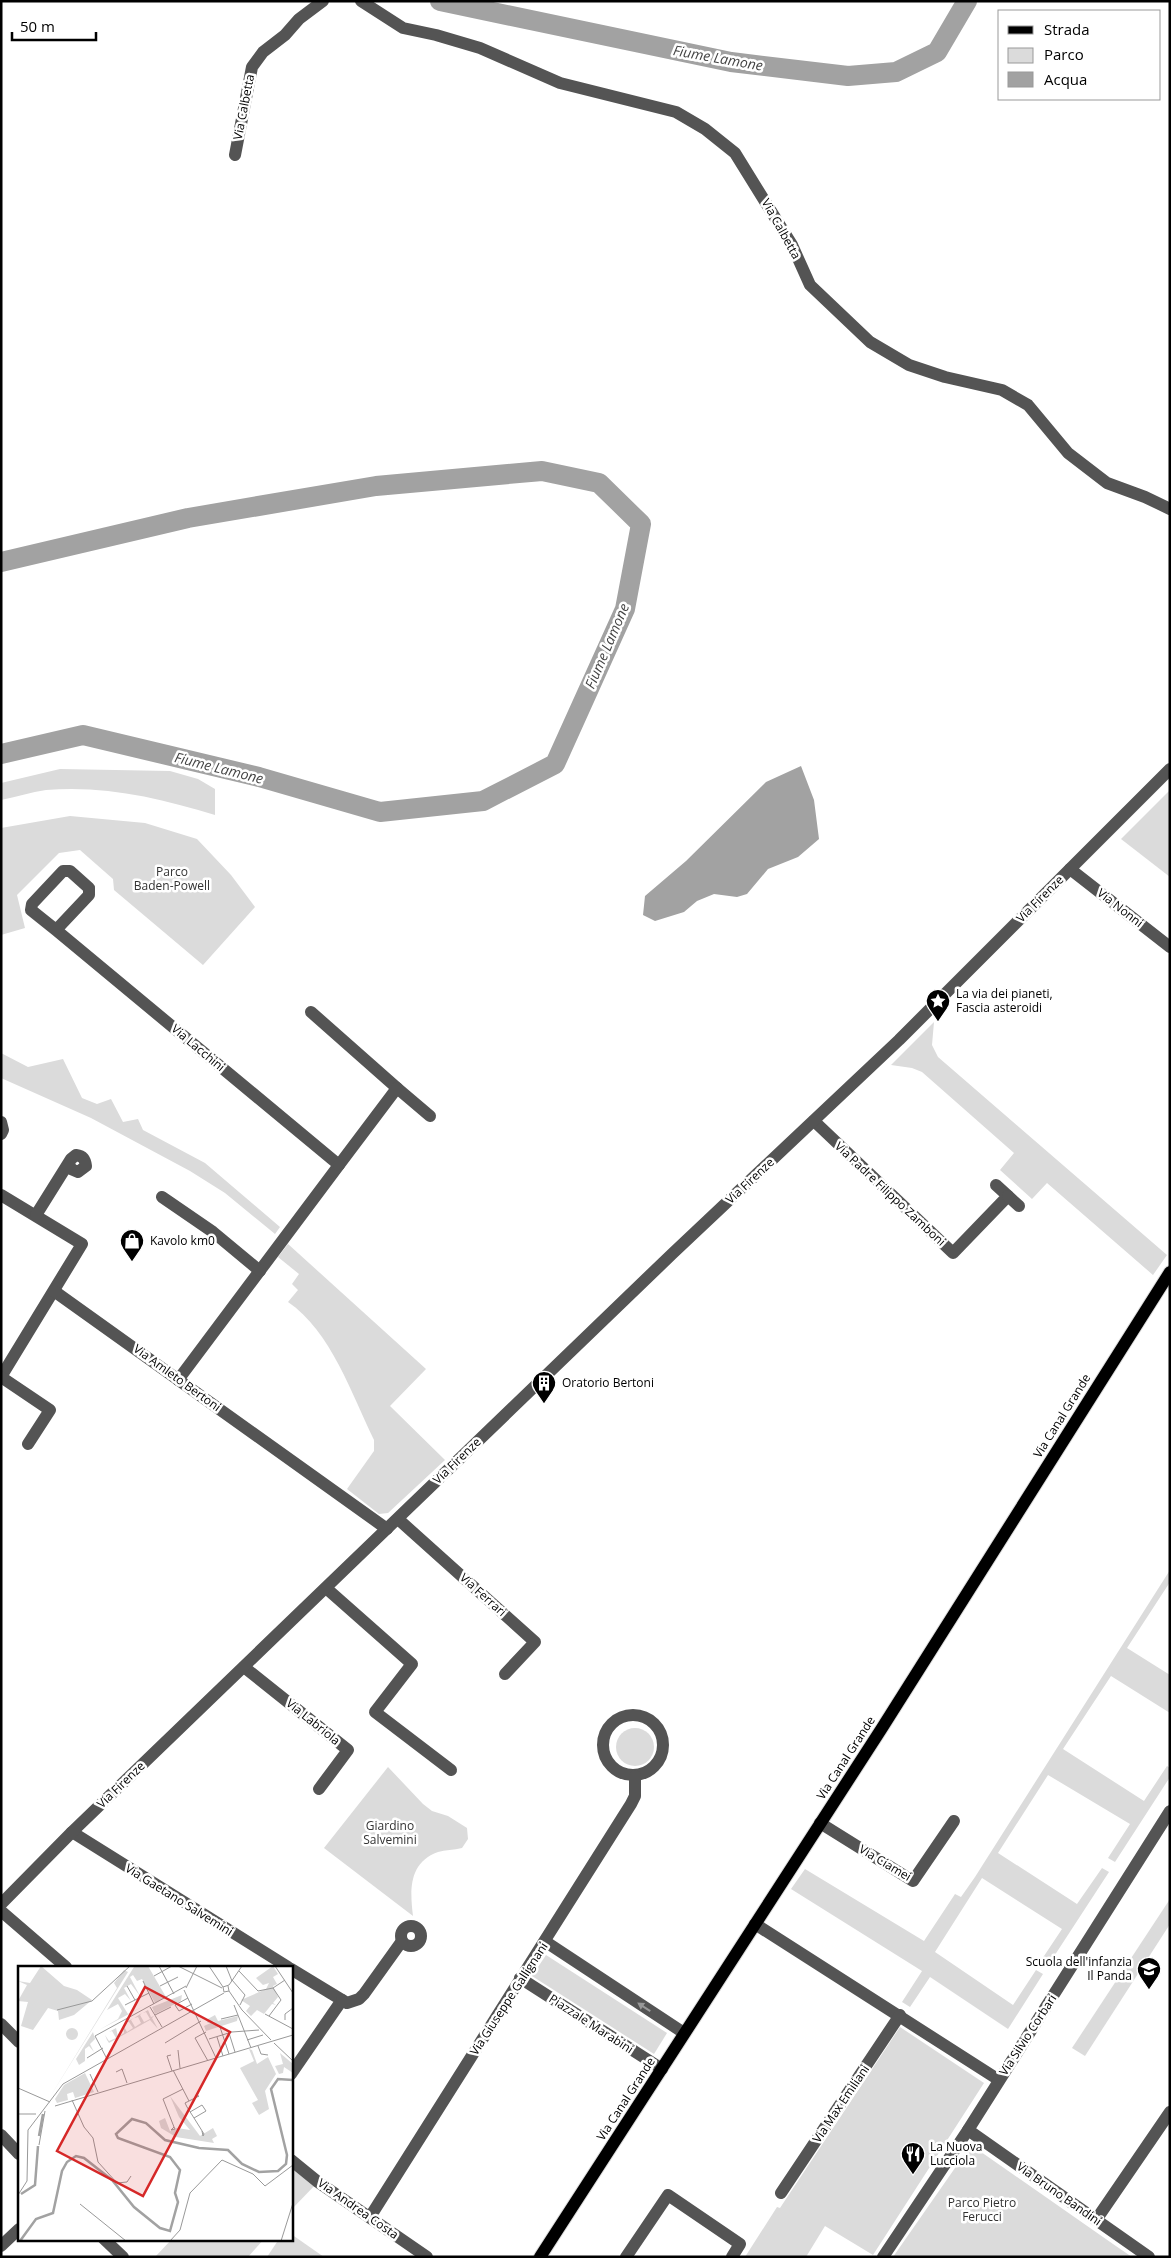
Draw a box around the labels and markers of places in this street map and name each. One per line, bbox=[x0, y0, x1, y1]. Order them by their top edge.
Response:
place label: La via dei pianeti, Fascia asteroidi bbox=[956, 985, 1053, 1016]
place icon: La via dei pianeti, Fascia asteroidi bbox=[925, 988, 951, 1022]
shop icon: Kavolo km0 bbox=[119, 1228, 145, 1262]
place label: Kavolo km0 bbox=[150, 1232, 215, 1249]
building icon: Oratorio Bertoni bbox=[531, 1370, 557, 1404]
place label: Oratorio Bertoni bbox=[562, 1374, 654, 1391]
place label: Scuola dell'infanzia Il Panda bbox=[1026, 1953, 1132, 1984]
school or university icon: Scuola dell'infanzia Il Panda bbox=[1136, 1956, 1162, 1990]
place label: La Nuova Lucciola bbox=[930, 2138, 982, 2169]
restaurant icon: La Nuova Lucciola bbox=[900, 2141, 926, 2175]

